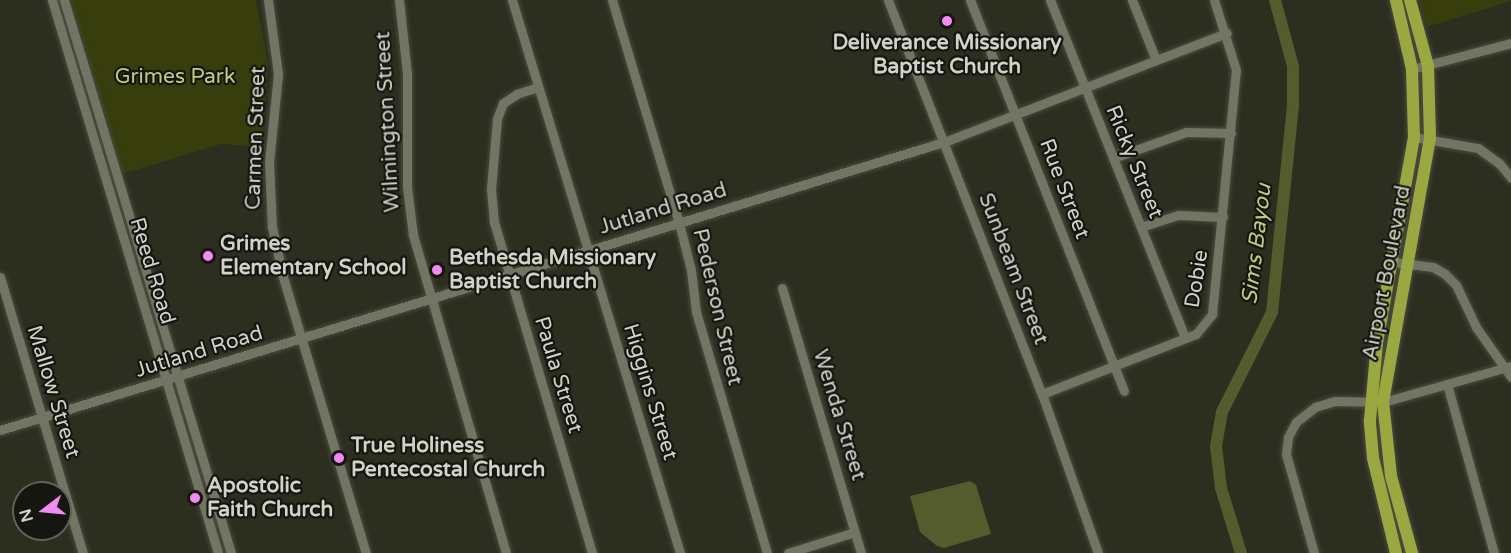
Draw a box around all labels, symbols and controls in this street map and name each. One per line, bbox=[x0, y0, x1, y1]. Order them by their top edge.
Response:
marker: Deliverance Missionary Baptist Church bbox=[940, 14, 954, 28]
place label: Deliverance Missionary Baptist Church bbox=[832, 30, 1062, 80]
street label: Wilmington Street bbox=[371, 31, 405, 213]
park label: Grimes Park bbox=[115, 64, 235, 90]
street label: Carmen Street bbox=[241, 66, 271, 210]
street label: Ricky Street bbox=[1100, 102, 1168, 222]
street label: Rue Street bbox=[1033, 135, 1095, 243]
street label: Jutland Road bbox=[596, 178, 730, 240]
water label: Sims Bayou bbox=[1237, 182, 1277, 306]
street label: Airport Boulevard bbox=[1358, 184, 1416, 362]
street label: Sunbeam Street bbox=[973, 190, 1053, 348]
street label: Reed Road bbox=[124, 215, 180, 327]
street label: Pederson Street bbox=[687, 226, 747, 388]
place label: Grimes Elementary School bbox=[220, 231, 407, 281]
place label: Bethesda Missionary Baptist Church bbox=[449, 245, 656, 295]
street label: Dobie bbox=[1180, 248, 1214, 310]
marker: Grimes Elementary School bbox=[201, 249, 215, 263]
marker: Bethesda Missionary Baptist Church bbox=[430, 263, 444, 277]
street label: Paula Street bbox=[528, 314, 588, 436]
street label: Jutland Road bbox=[132, 321, 266, 383]
street label: Higgins Street bbox=[617, 321, 683, 463]
street label: Mallow Street bbox=[21, 323, 85, 461]
street label: Wenda Street bbox=[807, 347, 871, 483]
place label: True Holiness Pentecostal Church bbox=[351, 433, 545, 483]
marker: True Holiness Pentecostal Church bbox=[332, 451, 346, 465]
place label: Apostolic Faith Church bbox=[207, 473, 333, 523]
north arrow bbox=[12, 481, 72, 541]
marker: Apostolic Faith Church bbox=[188, 491, 202, 505]
text: N bbox=[15, 506, 38, 524]

